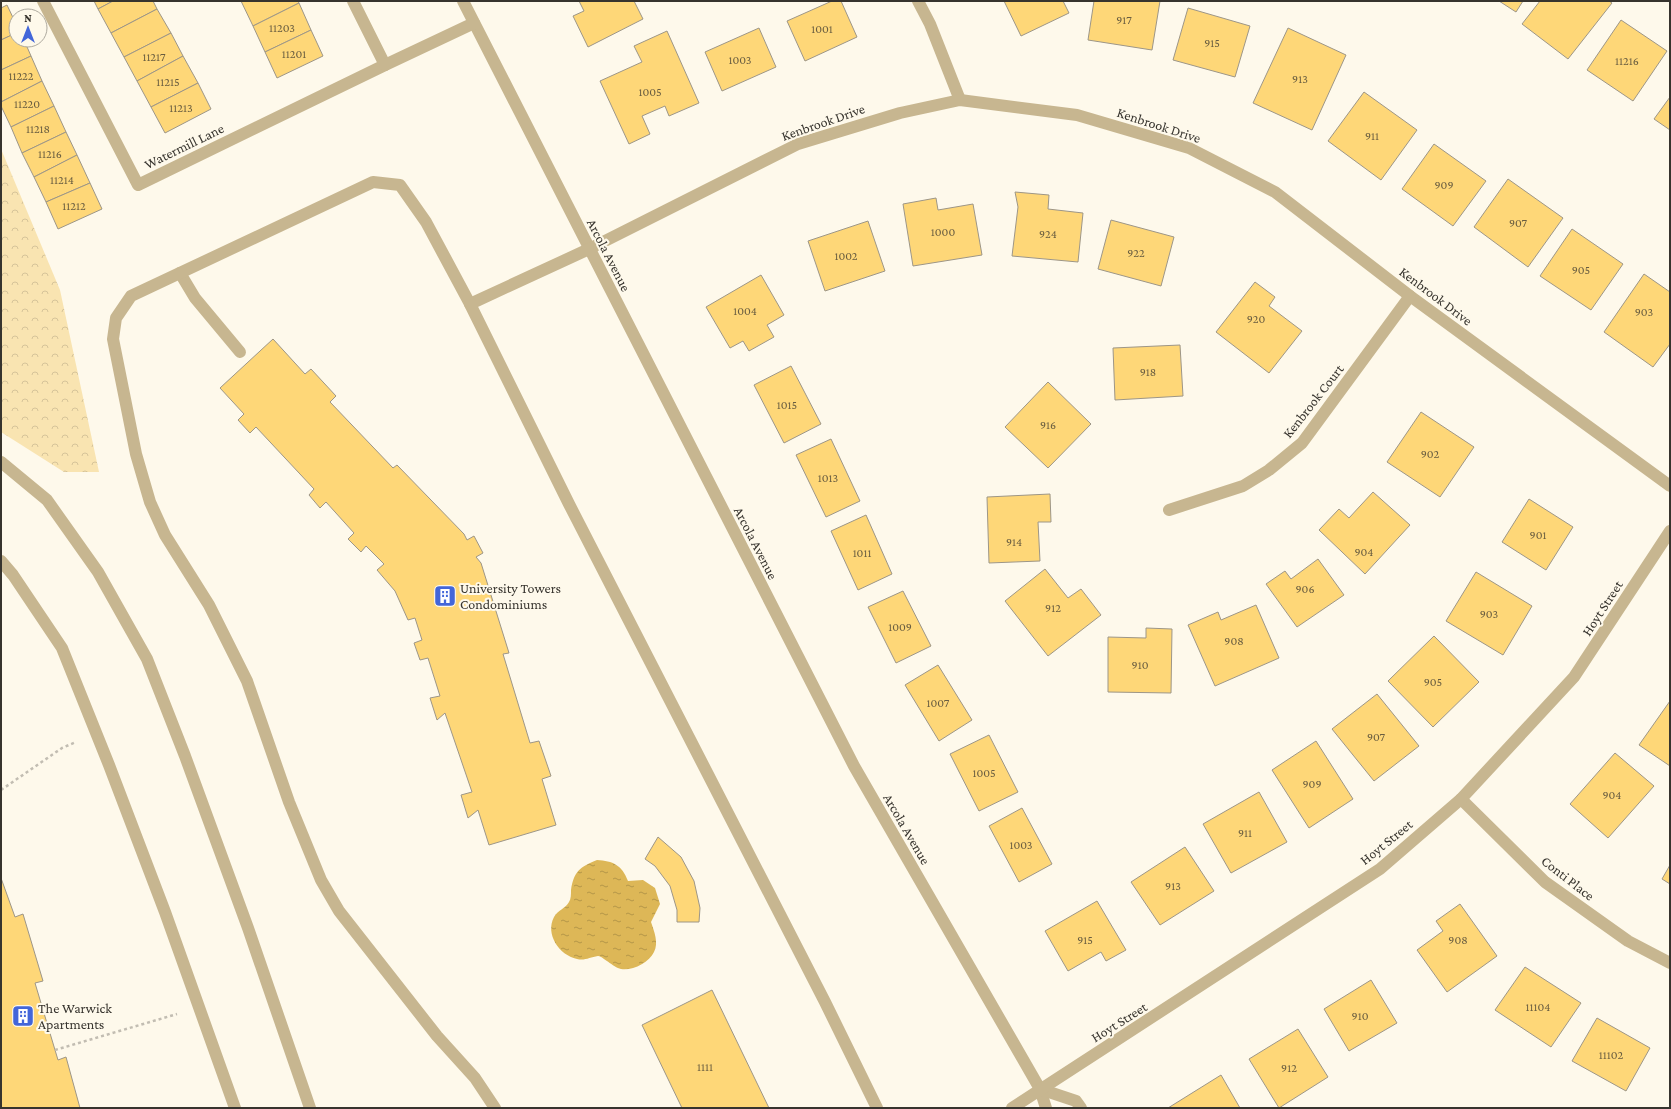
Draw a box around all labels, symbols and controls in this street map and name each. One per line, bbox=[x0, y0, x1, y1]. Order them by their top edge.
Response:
north arrow bbox=[8, 8, 48, 48]
text: N bbox=[24, 12, 32, 24]
house number: 917 bbox=[1116, 13, 1132, 27]
house number: 11203 bbox=[269, 21, 295, 35]
house number: 1001 bbox=[811, 22, 833, 36]
house number: 915 bbox=[1204, 36, 1220, 50]
house number: 11201 bbox=[282, 47, 306, 61]
house number: 11217 bbox=[142, 50, 166, 64]
house number: 1003 bbox=[728, 53, 752, 67]
house number: 11216 bbox=[1615, 54, 1639, 68]
house number: 11222 bbox=[8, 69, 34, 83]
house number: 913 bbox=[1292, 72, 1308, 86]
house number: 11215 bbox=[156, 75, 180, 89]
house number: 1005 bbox=[638, 85, 662, 99]
house number: 11220 bbox=[14, 97, 40, 111]
street label: Kenbrook Drive bbox=[779, 100, 867, 144]
house number: 11213 bbox=[169, 101, 193, 115]
street label: Kenbrook Drive bbox=[1115, 104, 1203, 146]
street label: Watermill Lane bbox=[142, 120, 226, 172]
house number: 11218 bbox=[26, 122, 50, 136]
house number: 911 bbox=[1365, 129, 1379, 143]
house number: 11216 bbox=[38, 147, 62, 161]
house number: 11214 bbox=[50, 173, 74, 187]
house number: 909 bbox=[1435, 178, 1453, 192]
house number: 11212 bbox=[62, 199, 86, 213]
street label: Arcola Avenue bbox=[584, 216, 634, 294]
house number: 907 bbox=[1509, 216, 1528, 230]
house number: 1000 bbox=[931, 225, 955, 239]
house number: 924 bbox=[1039, 227, 1057, 241]
house number: 922 bbox=[1127, 246, 1145, 260]
house number: 1002 bbox=[834, 249, 858, 263]
street label: Kenbrook Drive bbox=[1396, 263, 1476, 329]
house number: 905 bbox=[1572, 263, 1590, 277]
house number: 1004 bbox=[733, 304, 757, 318]
house number: 903 bbox=[1635, 305, 1654, 319]
house number: 920 bbox=[1247, 312, 1265, 326]
street label: Kenbrook Court bbox=[1279, 361, 1347, 441]
house number: 918 bbox=[1140, 365, 1156, 379]
house number: 1015 bbox=[777, 398, 797, 412]
house number: 916 bbox=[1040, 418, 1056, 432]
house number: 902 bbox=[1421, 447, 1440, 461]
house number: 1013 bbox=[818, 471, 839, 485]
street label: Arcola Avenue bbox=[731, 504, 781, 582]
house number: 901 bbox=[1530, 528, 1546, 542]
house number: 914 bbox=[1006, 535, 1022, 549]
house number: 904 bbox=[1354, 545, 1374, 559]
house number: 1011 bbox=[853, 546, 871, 560]
street label: Hoyt Street bbox=[1578, 577, 1626, 639]
place label: University Towers Condominiums bbox=[460, 580, 561, 612]
house number: 906 bbox=[1296, 582, 1314, 596]
building icon: University Towers Condominiums bbox=[432, 583, 458, 609]
house number: 912 bbox=[1045, 601, 1061, 615]
house number: 903 bbox=[1480, 607, 1499, 621]
house number: 1009 bbox=[888, 620, 912, 634]
house number: 908 bbox=[1224, 634, 1244, 648]
house number: 910 bbox=[1132, 658, 1149, 672]
house number: 905 bbox=[1424, 675, 1442, 689]
house number: 1007 bbox=[927, 696, 950, 710]
house number: 907 bbox=[1367, 730, 1386, 744]
house number: 1005 bbox=[972, 766, 996, 780]
house number: 909 bbox=[1303, 777, 1321, 791]
house number: 904 bbox=[1602, 788, 1622, 802]
street label: Arcola Avenue bbox=[880, 791, 934, 867]
street label: Hoyt Street bbox=[1357, 816, 1416, 868]
house number: 911 bbox=[1238, 826, 1252, 840]
house number: 1003 bbox=[1009, 838, 1033, 852]
street label: Conti Place bbox=[1538, 852, 1598, 904]
house number: 913 bbox=[1165, 879, 1181, 893]
house number: 915 bbox=[1077, 933, 1093, 947]
house number: 908 bbox=[1448, 933, 1468, 947]
street label: Hoyt Street bbox=[1088, 998, 1150, 1045]
place label: The Warwick Apartments bbox=[38, 1000, 112, 1032]
house number: 11104 bbox=[1526, 1000, 1550, 1014]
building icon: The Warwick Apartments bbox=[10, 1003, 36, 1029]
house number: 910 bbox=[1352, 1009, 1369, 1023]
house number: 11102 bbox=[1599, 1048, 1623, 1062]
house number: 1111 bbox=[697, 1060, 713, 1074]
house number: 912 bbox=[1281, 1061, 1297, 1075]

